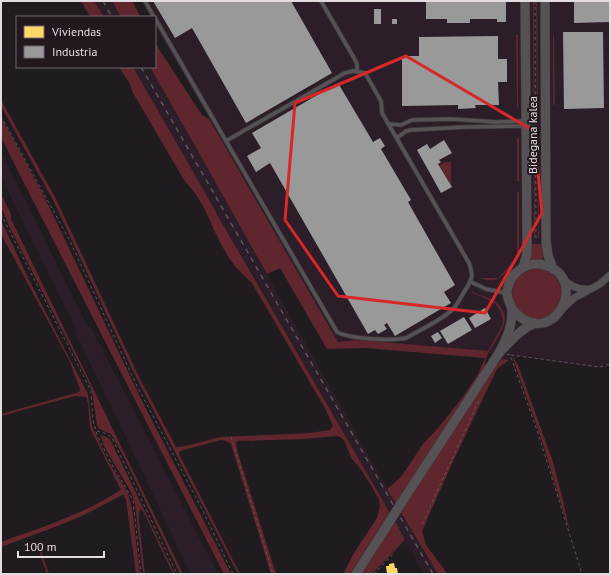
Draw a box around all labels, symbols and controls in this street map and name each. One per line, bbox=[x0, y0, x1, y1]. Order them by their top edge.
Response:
legend bbox=[16, 16, 156, 68]
text: Viviendas bbox=[51, 24, 101, 39]
text: Industria bbox=[52, 44, 97, 59]
street label: Bidegana kalea bbox=[525, 96, 540, 174]
scale bar bbox=[18, 533, 104, 559]
text: 100 m bbox=[24, 539, 57, 554]

